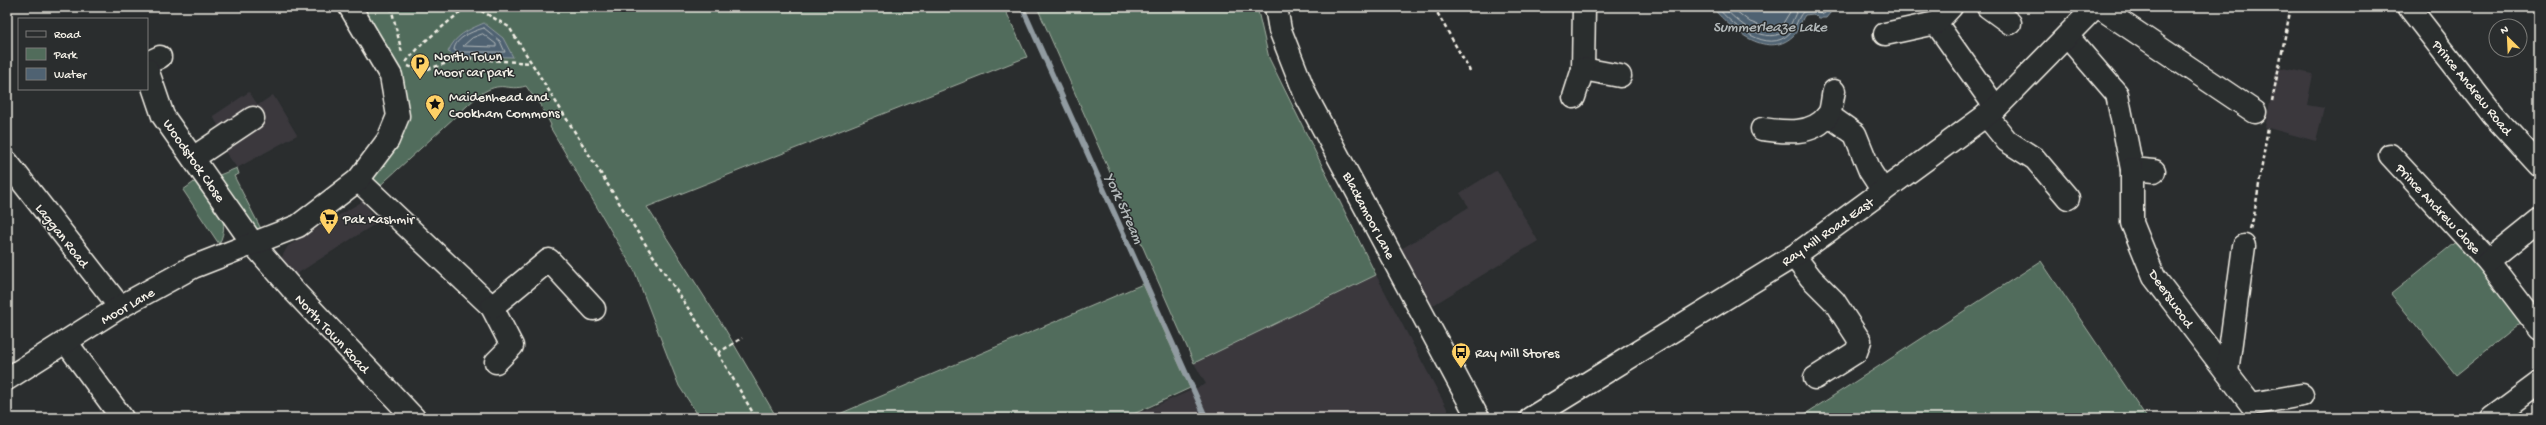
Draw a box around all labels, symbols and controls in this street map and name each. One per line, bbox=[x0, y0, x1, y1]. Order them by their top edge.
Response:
legend bbox=[18, 18, 148, 90]
north arrow bbox=[2488, 18, 2528, 58]
water label: Summerleaze Lake bbox=[1713, 19, 1828, 37]
text: N bbox=[2499, 24, 2510, 38]
text: Road bbox=[54, 29, 81, 43]
street label: Prince Andrew Road bbox=[2427, 37, 2516, 141]
text: Park bbox=[53, 49, 79, 63]
place label: North Town Moor car park bbox=[434, 49, 515, 82]
parking icon: North Town Moor car park bbox=[409, 52, 431, 80]
text: Water bbox=[54, 69, 88, 83]
place label: Maidenhead and Cookham Commons bbox=[449, 90, 561, 123]
place icon: Maidenhead and Cookham Commons bbox=[424, 93, 446, 121]
street label: Woodstock Close bbox=[158, 117, 228, 207]
street label: Prince Andrew Close bbox=[2390, 160, 2484, 259]
street label: Blackamoor Lane bbox=[1337, 169, 1398, 263]
water label: York Stream bbox=[1100, 171, 1147, 247]
street label: Ray Mill Road East bbox=[1779, 194, 1879, 271]
street label: Laggan Road bbox=[31, 201, 93, 274]
supermarket icon: Pak Kashmir bbox=[318, 207, 340, 235]
place label: Pak Kashmir bbox=[342, 212, 415, 229]
street label: Deerswood bbox=[2143, 266, 2197, 333]
street label: Moor Lane bbox=[98, 285, 159, 329]
street label: North Town Road bbox=[290, 292, 373, 379]
bus stop icon: Ray Mill Stores bbox=[1450, 341, 1472, 369]
place label: Ray Mill Stores bbox=[1475, 346, 1560, 363]

